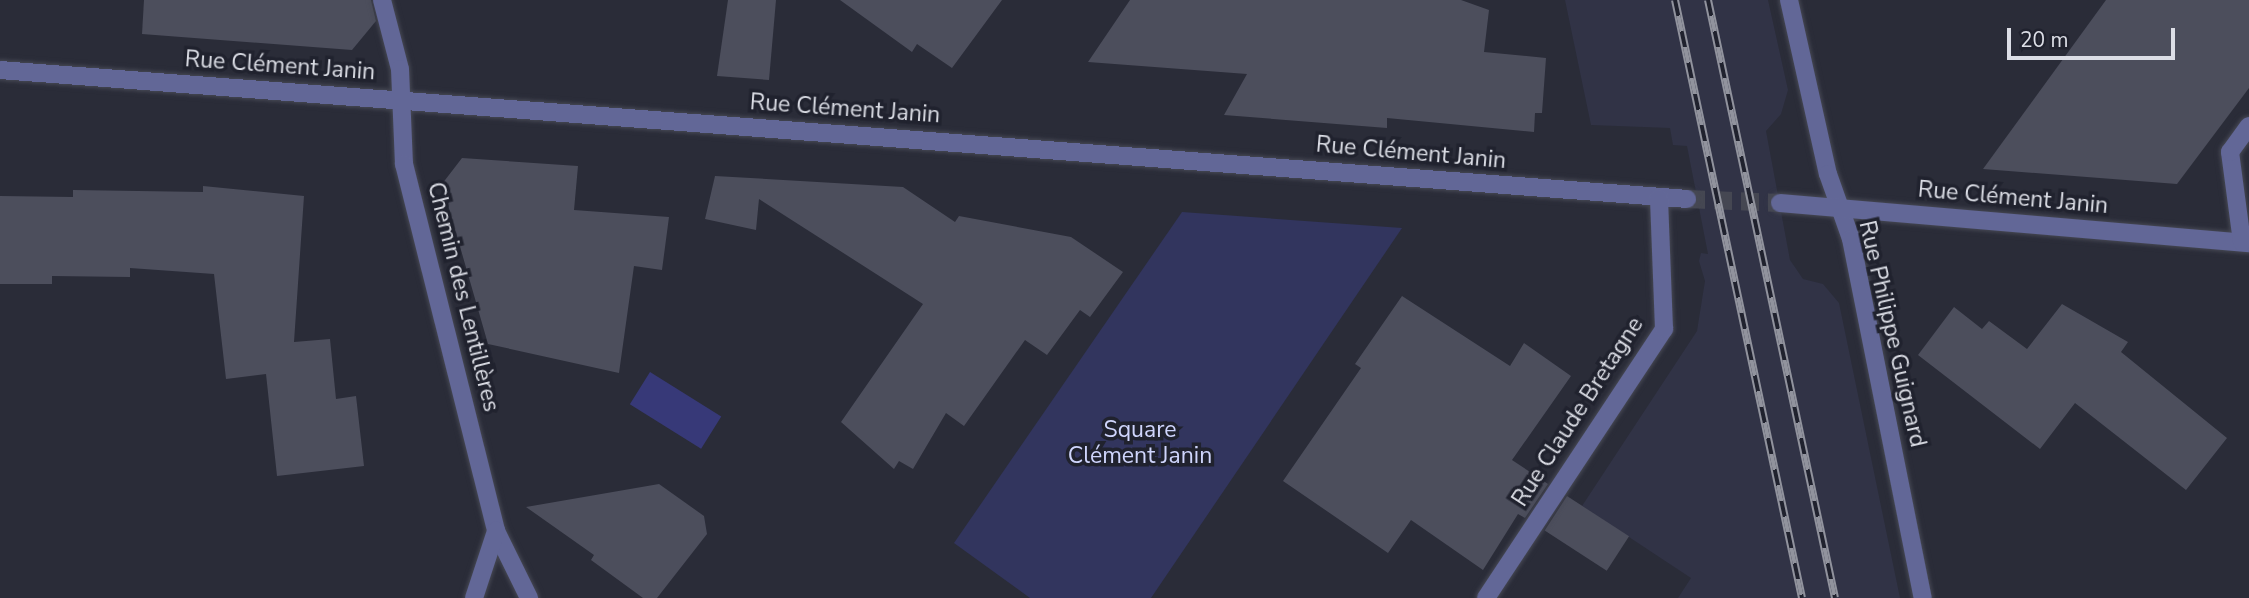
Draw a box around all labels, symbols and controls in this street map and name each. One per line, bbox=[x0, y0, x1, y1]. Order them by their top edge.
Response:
scale bar bbox=[2011, 14, 2179, 58]
text: 20 m bbox=[2020, 26, 2069, 54]
street label: Rue Clément Janin bbox=[184, 46, 376, 86]
street label: Rue Clément Janin bbox=[749, 89, 941, 129]
street label: Rue Clément Janin bbox=[1315, 131, 1507, 175]
street label: Rue Clément Janin bbox=[1917, 176, 2109, 220]
street label: Chemin des Lentillères bbox=[421, 179, 505, 415]
street label: Rue Philippe Guignard bbox=[1852, 218, 1932, 450]
street label: Rue Claude Bretagne bbox=[1506, 312, 1650, 512]
park label: Square Clément Janin bbox=[1068, 416, 1212, 470]

